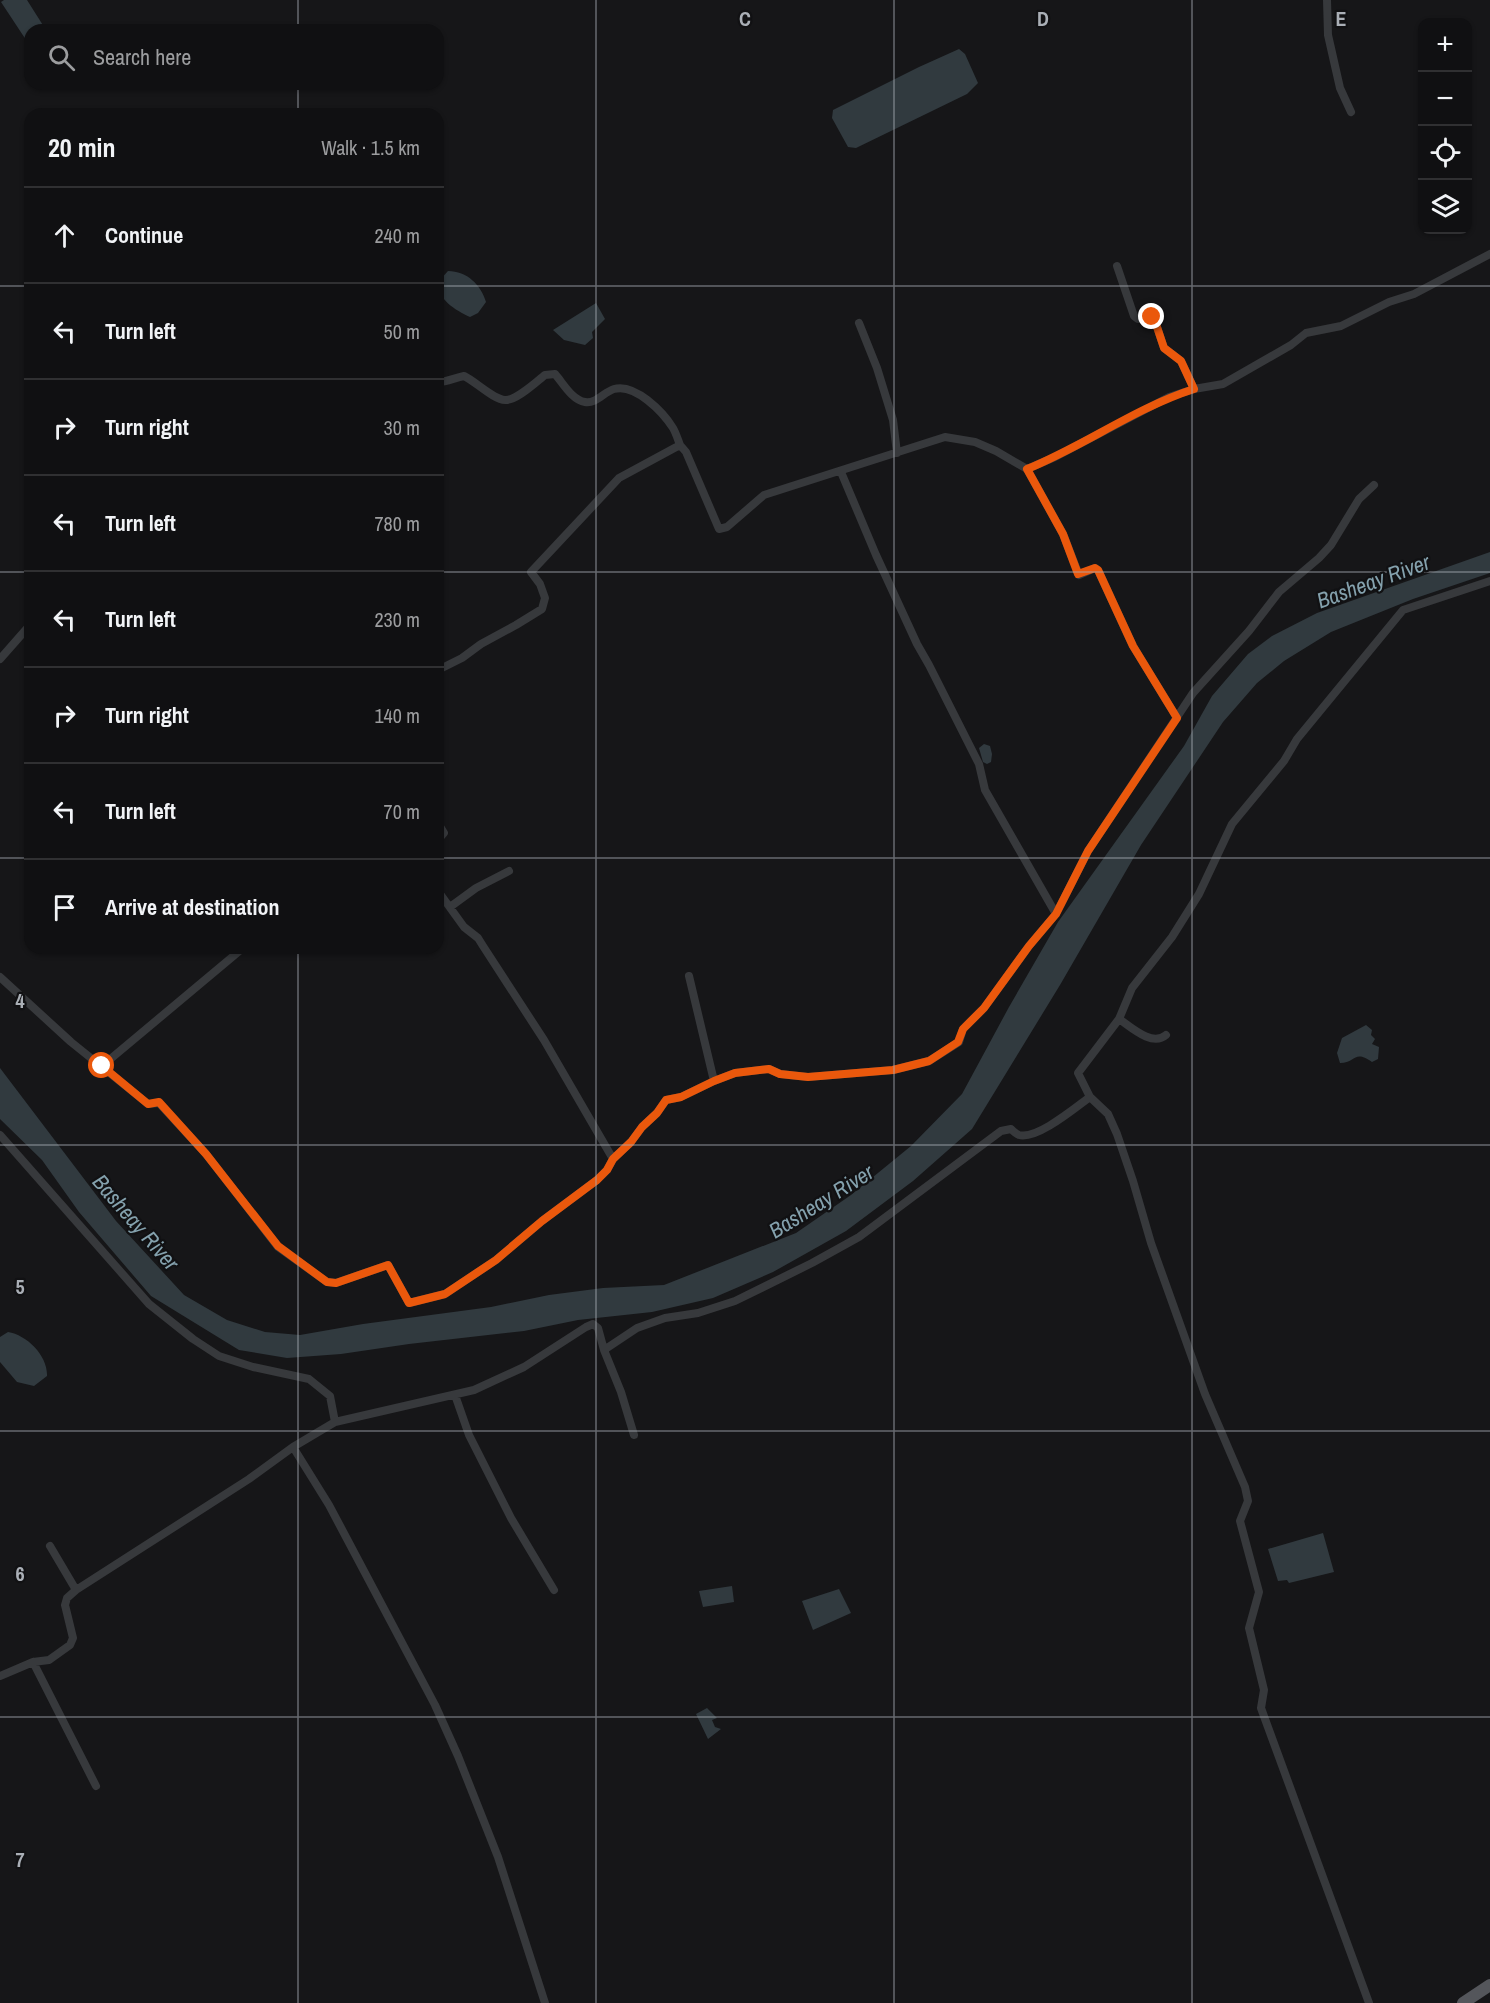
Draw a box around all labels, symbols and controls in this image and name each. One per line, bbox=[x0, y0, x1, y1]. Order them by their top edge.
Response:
text: C bbox=[739, 5, 751, 32]
text: D bbox=[1037, 5, 1049, 32]
text: E bbox=[1336, 5, 1347, 32]
map controls bbox=[1418, 18, 1472, 234]
button: + bbox=[1418, 18, 1472, 72]
search box bbox=[24, 24, 444, 90]
icon: search bbox=[45, 41, 78, 74]
text: Search here bbox=[93, 42, 191, 72]
button: − bbox=[1418, 72, 1472, 126]
button: locate bbox=[1418, 126, 1472, 180]
text: 20 min bbox=[48, 130, 116, 165]
text: Walk · 1.5 km bbox=[321, 134, 420, 161]
button: layers bbox=[1418, 180, 1472, 234]
icon: ahead bbox=[48, 219, 81, 252]
text: Continue bbox=[105, 220, 183, 250]
text: 240 m bbox=[374, 222, 420, 249]
route end bbox=[1138, 303, 1164, 329]
icon: left bbox=[48, 315, 81, 348]
text: Turn left bbox=[105, 316, 176, 346]
text: 50 m bbox=[384, 318, 420, 345]
icon: right bbox=[48, 411, 81, 444]
text: Turn right bbox=[105, 412, 189, 442]
text: 30 m bbox=[384, 414, 420, 441]
icon: left bbox=[48, 507, 81, 540]
text: Turn left bbox=[105, 508, 176, 538]
text: 780 m bbox=[374, 510, 420, 537]
water label: Basheay River bbox=[1312, 546, 1435, 615]
icon: left bbox=[48, 603, 81, 636]
text: Turn left bbox=[105, 604, 176, 634]
text: 230 m bbox=[374, 606, 420, 633]
icon: right bbox=[48, 699, 81, 732]
text: Turn right bbox=[105, 700, 189, 730]
text: 140 m bbox=[374, 702, 420, 729]
icon: left bbox=[48, 795, 81, 828]
text: Turn left bbox=[105, 796, 176, 826]
text: 70 m bbox=[384, 798, 420, 825]
icon: arrive bbox=[48, 891, 81, 924]
text: Arrive at destination bbox=[105, 892, 279, 922]
text: 4 bbox=[15, 987, 25, 1014]
route start bbox=[88, 1052, 114, 1078]
water label: Basheay River bbox=[763, 1156, 880, 1245]
water label: Basheay River bbox=[86, 1168, 187, 1277]
text: 5 bbox=[15, 1273, 25, 1300]
text: 6 bbox=[15, 1560, 25, 1587]
text: 7 bbox=[15, 1846, 25, 1873]

